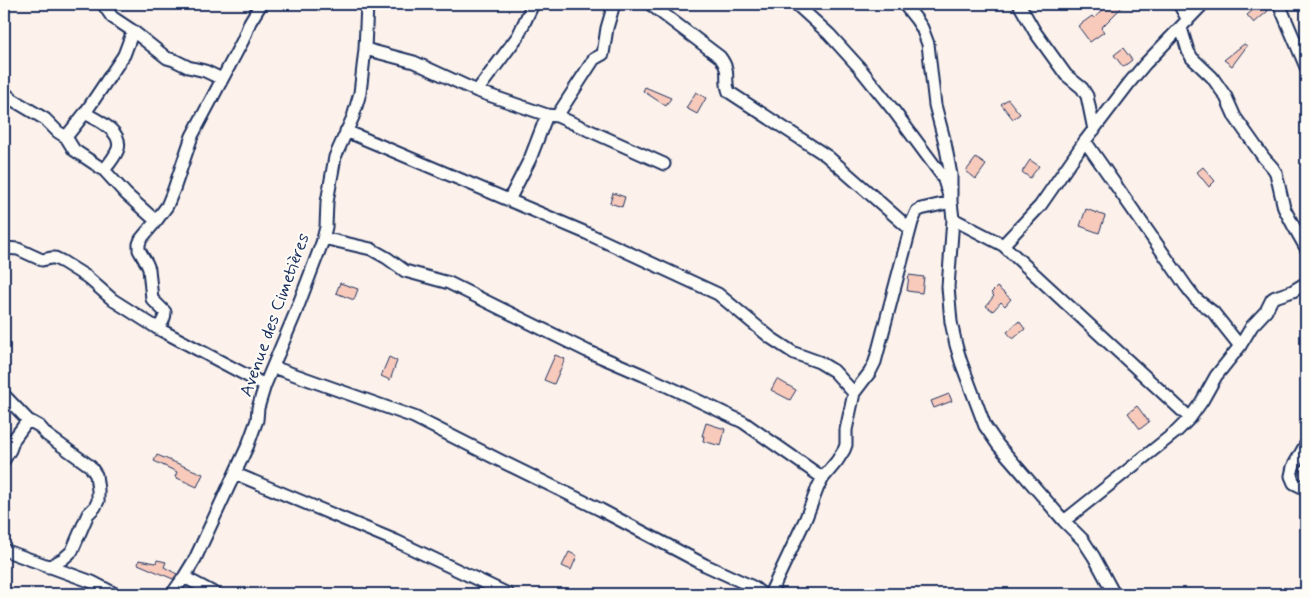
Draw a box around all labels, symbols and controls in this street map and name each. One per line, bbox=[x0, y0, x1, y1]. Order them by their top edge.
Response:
street label: Avenue des Cimetières bbox=[234, 230, 316, 400]

